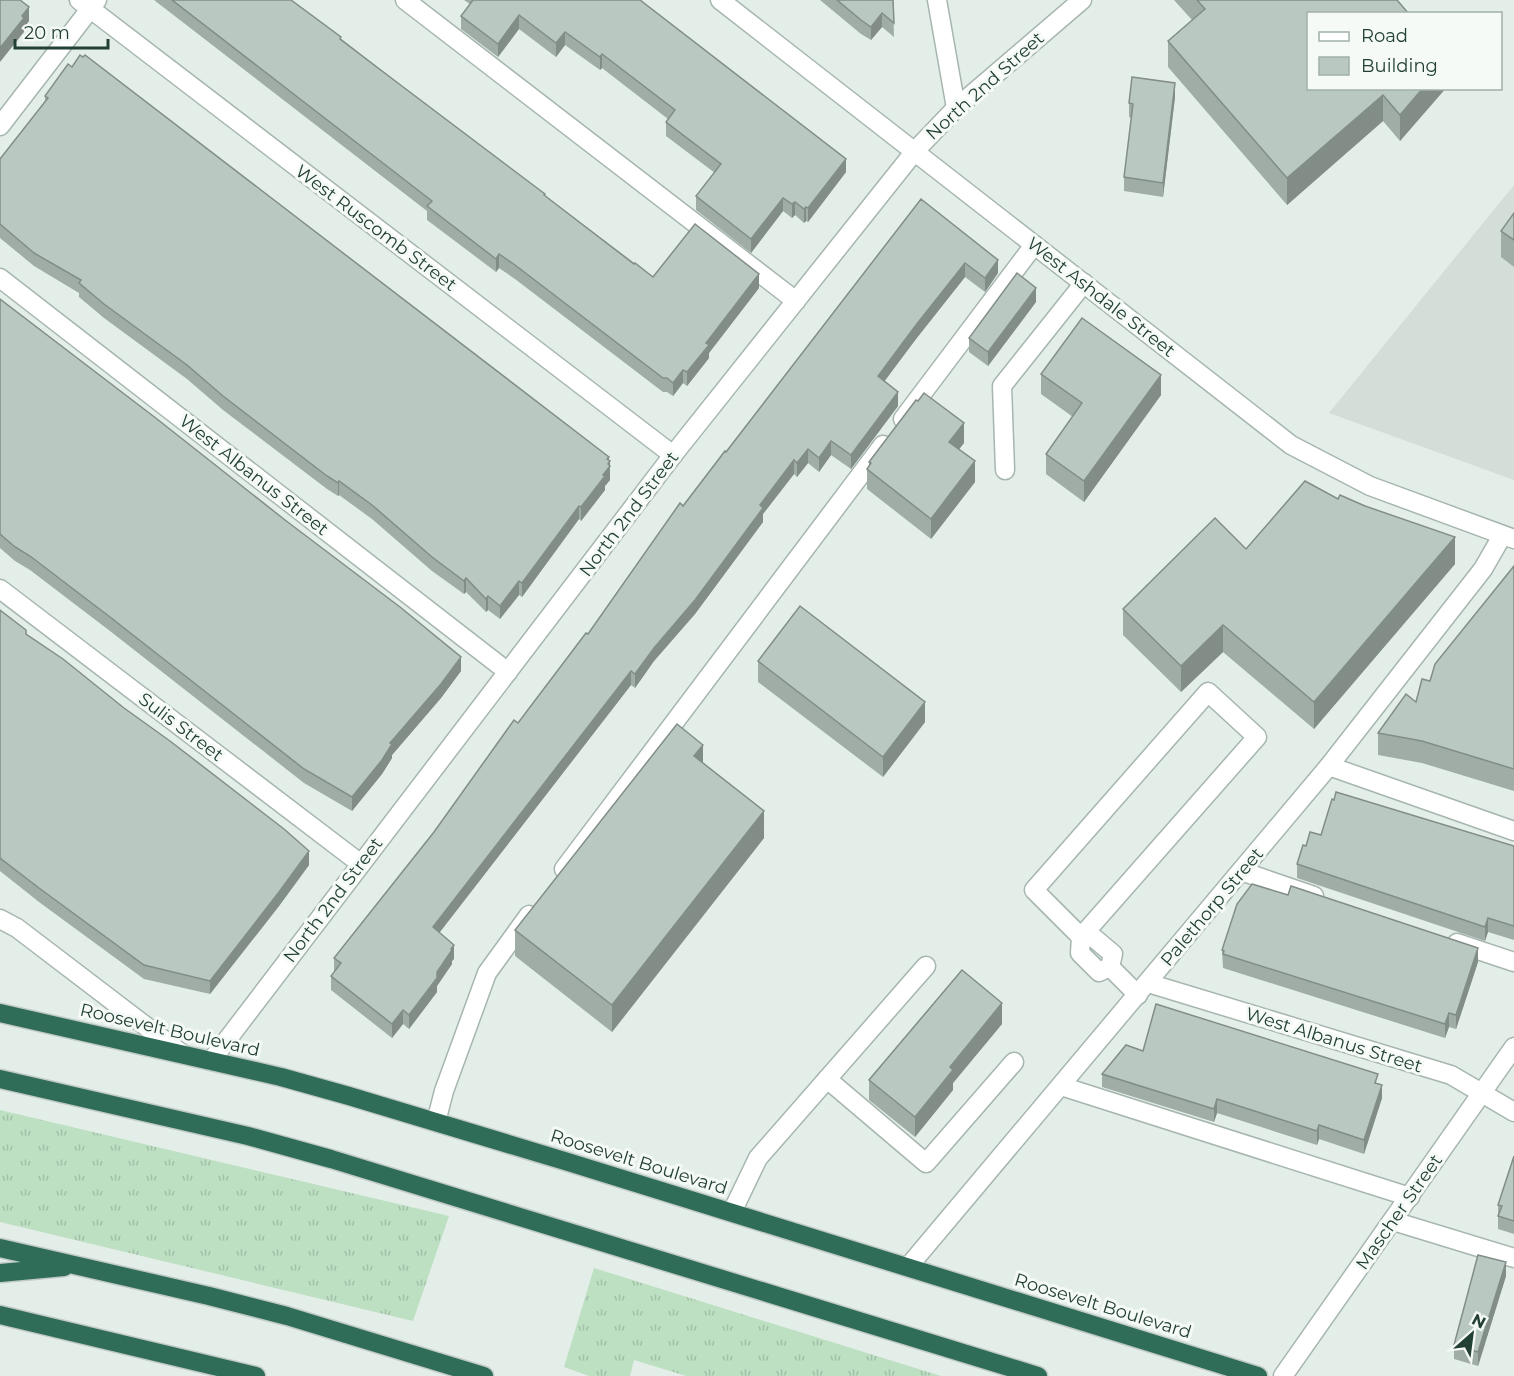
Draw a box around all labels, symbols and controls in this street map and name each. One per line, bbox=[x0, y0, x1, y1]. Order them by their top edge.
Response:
scale bar bbox=[15, 12, 108, 50]
legend bbox=[1307, 12, 1502, 90]
text: 20 m bbox=[24, 22, 70, 44]
text: Road bbox=[1361, 25, 1408, 47]
street label: North 2nd Street bbox=[921, 27, 1049, 145]
text: Building bbox=[1361, 55, 1438, 77]
street label: West Ruscomb Street bbox=[291, 160, 461, 296]
street label: West Ashdale Street bbox=[1022, 232, 1180, 362]
street label: West Albanus Street bbox=[175, 410, 333, 540]
street label: North 2nd Street bbox=[575, 447, 683, 581]
street label: Sulis Street bbox=[134, 688, 228, 766]
street label: North 2nd Street bbox=[279, 833, 387, 967]
street label: Palethorp Street bbox=[1156, 843, 1268, 971]
street label: Roosevelt Boulevard bbox=[78, 999, 262, 1061]
street label: West Albanus Street bbox=[1243, 1003, 1425, 1077]
street label: Roosevelt Boulevard bbox=[548, 1125, 730, 1199]
street label: Mascher Street bbox=[1351, 1150, 1447, 1274]
street label: Roosevelt Boulevard bbox=[1012, 1269, 1194, 1343]
north arrow bbox=[1442, 1304, 1502, 1364]
text: N bbox=[1469, 1310, 1489, 1333]

